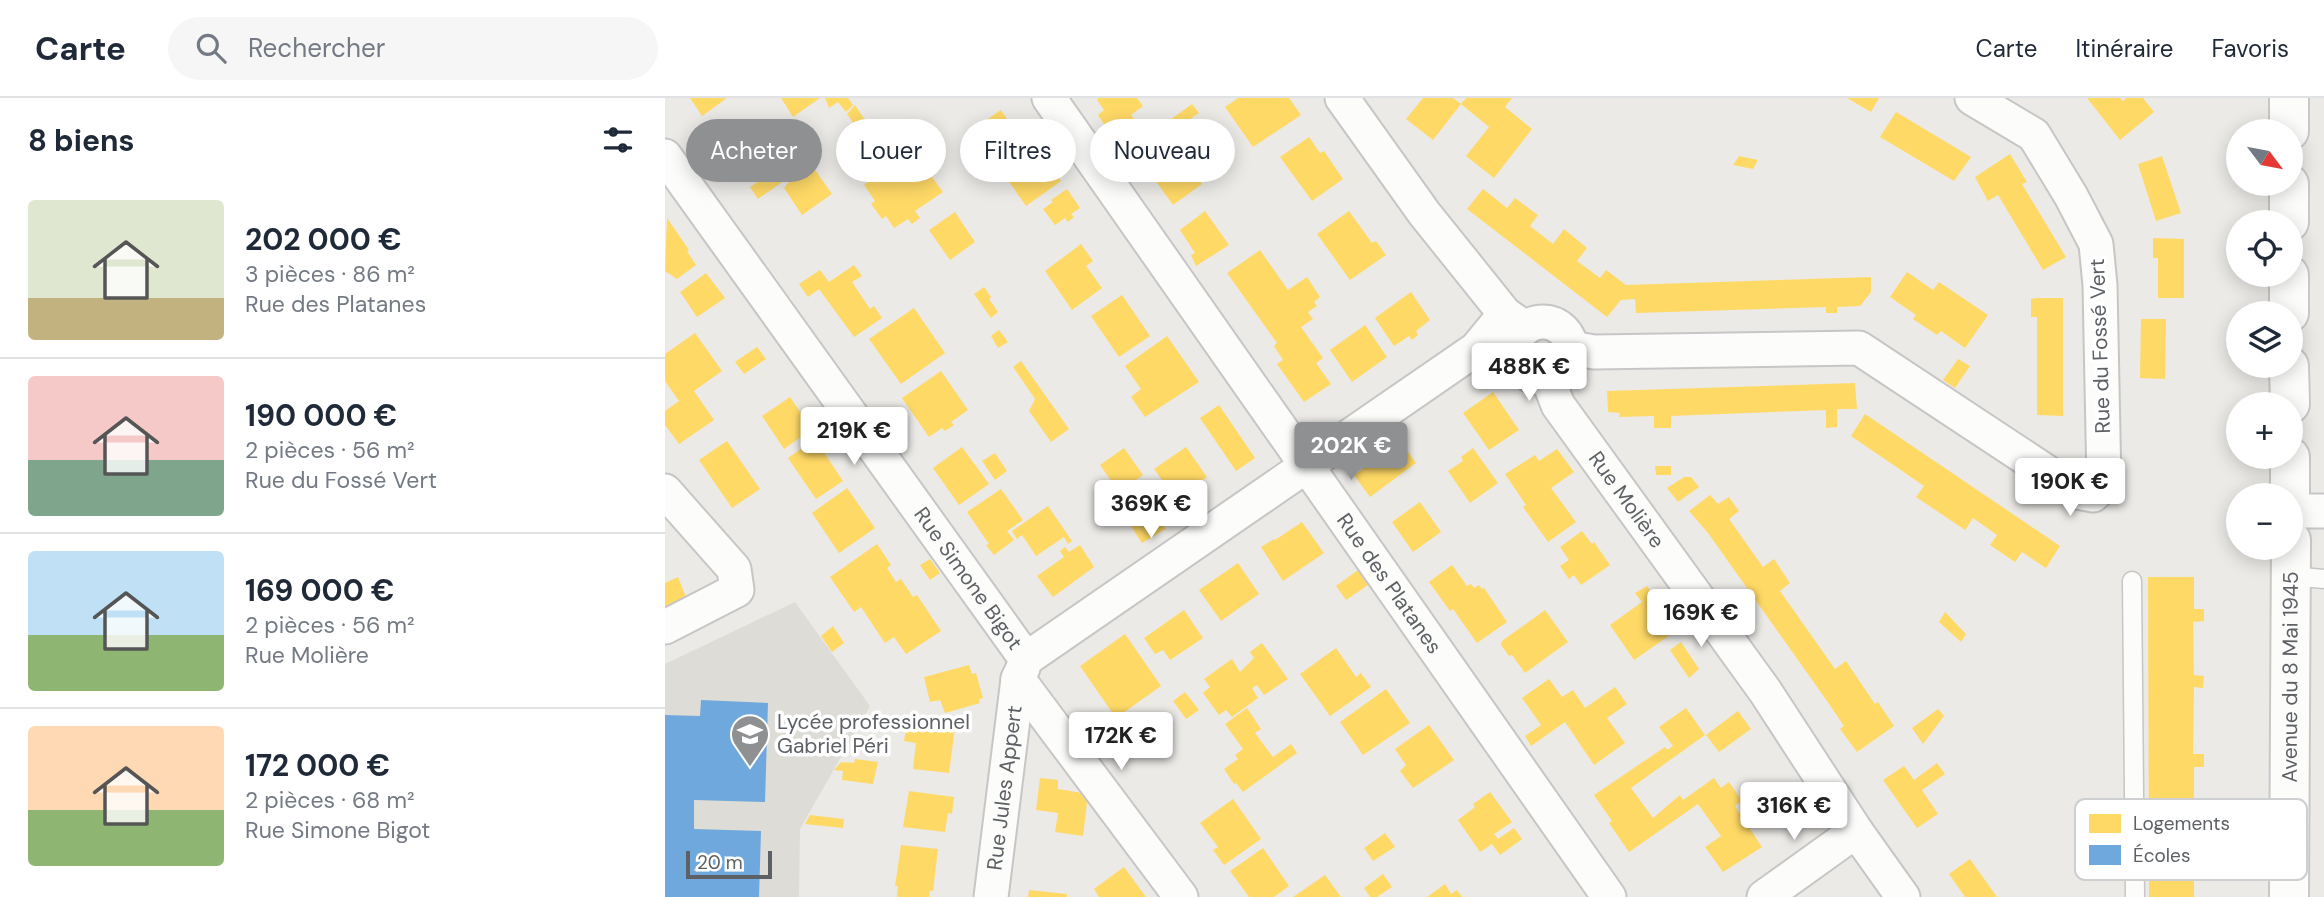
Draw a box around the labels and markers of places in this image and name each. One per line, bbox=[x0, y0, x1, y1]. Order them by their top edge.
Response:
pin: 488K € bbox=[1472, 344, 1586, 403]
pin: 219K € bbox=[797, 408, 911, 467]
pin: 202K € bbox=[1294, 422, 1408, 482]
pin: 190K € bbox=[2013, 458, 2127, 518]
pin: 369K € bbox=[1094, 480, 1208, 540]
pin: 169K € bbox=[1644, 589, 1758, 649]
place label: Lycée professionnel Gabriel Péri bbox=[777, 708, 970, 760]
pin: 172K € bbox=[1064, 712, 1178, 772]
school or university icon: Lycée professionnel Gabriel Péri bbox=[729, 713, 771, 768]
pin: 316K € bbox=[1737, 782, 1851, 842]

